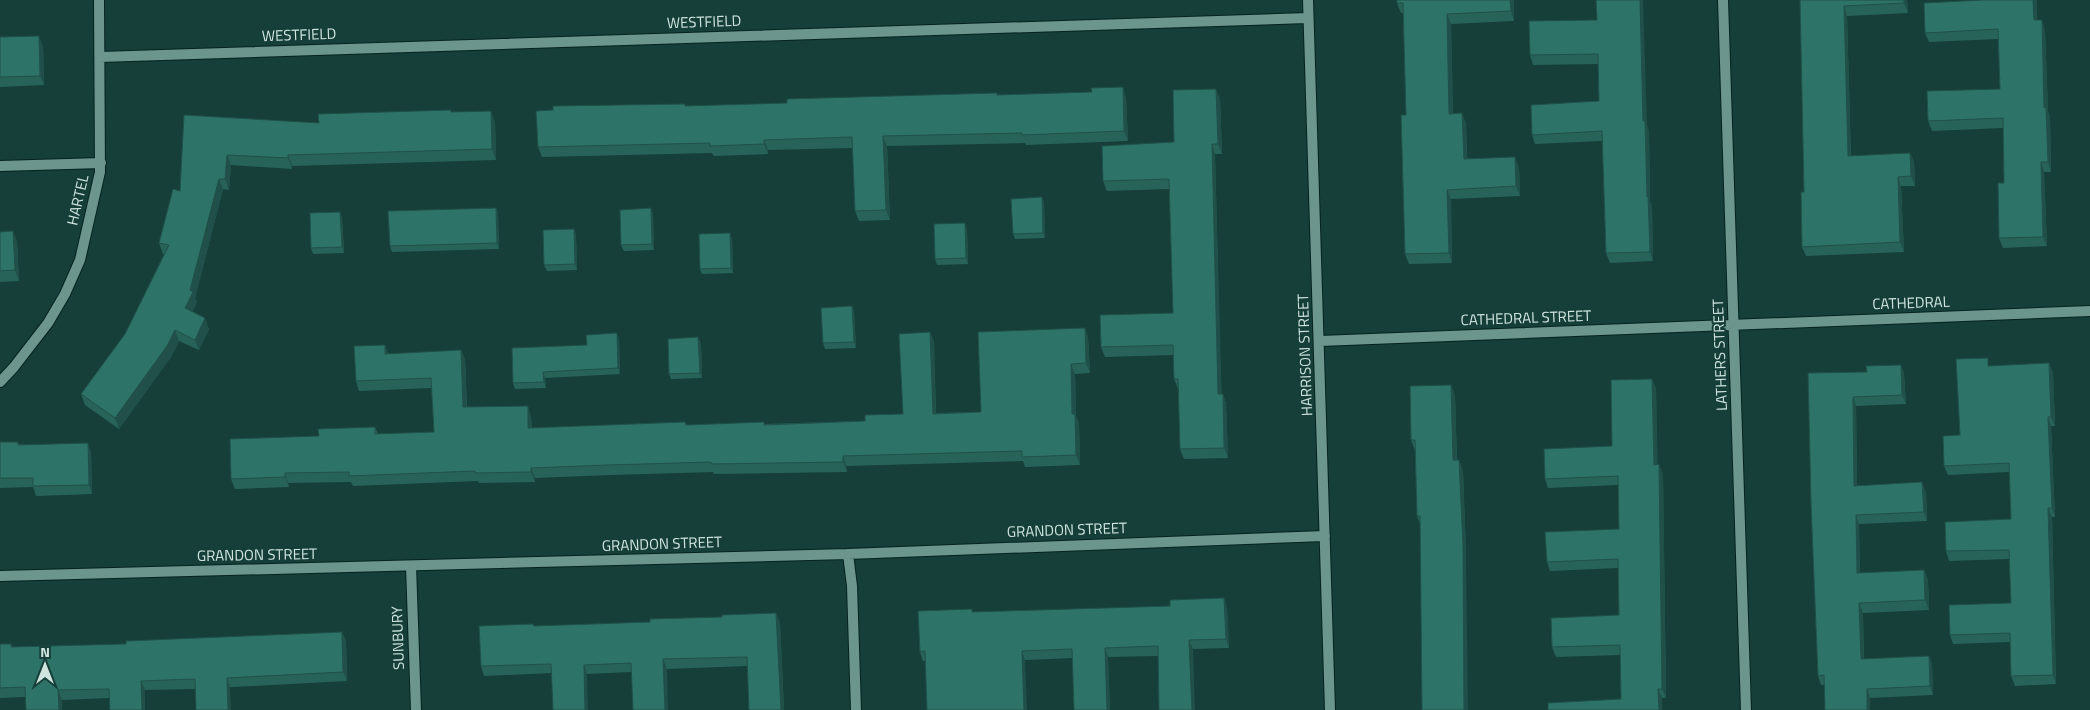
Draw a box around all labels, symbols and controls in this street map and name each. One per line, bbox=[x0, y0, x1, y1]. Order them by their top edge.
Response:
street label: WESTFIELD bbox=[666, 9, 742, 34]
street label: WESTFIELD bbox=[261, 22, 337, 47]
street label: HARTEL bbox=[61, 172, 95, 228]
street label: CATHEDRAL bbox=[1872, 290, 1950, 315]
street label: HARRISON STREET bbox=[1291, 293, 1318, 417]
street label: LATHERS STREET bbox=[1706, 298, 1733, 411]
street label: CATHEDRAL STREET bbox=[1460, 304, 1592, 331]
street label: GRANDON STREET bbox=[1007, 516, 1128, 543]
street label: GRANDON STREET bbox=[602, 530, 723, 557]
street label: GRANDON STREET bbox=[197, 542, 317, 567]
street label: SUNBURY bbox=[385, 606, 410, 670]
north arrow bbox=[20, 640, 70, 690]
text: N bbox=[40, 641, 50, 662]

